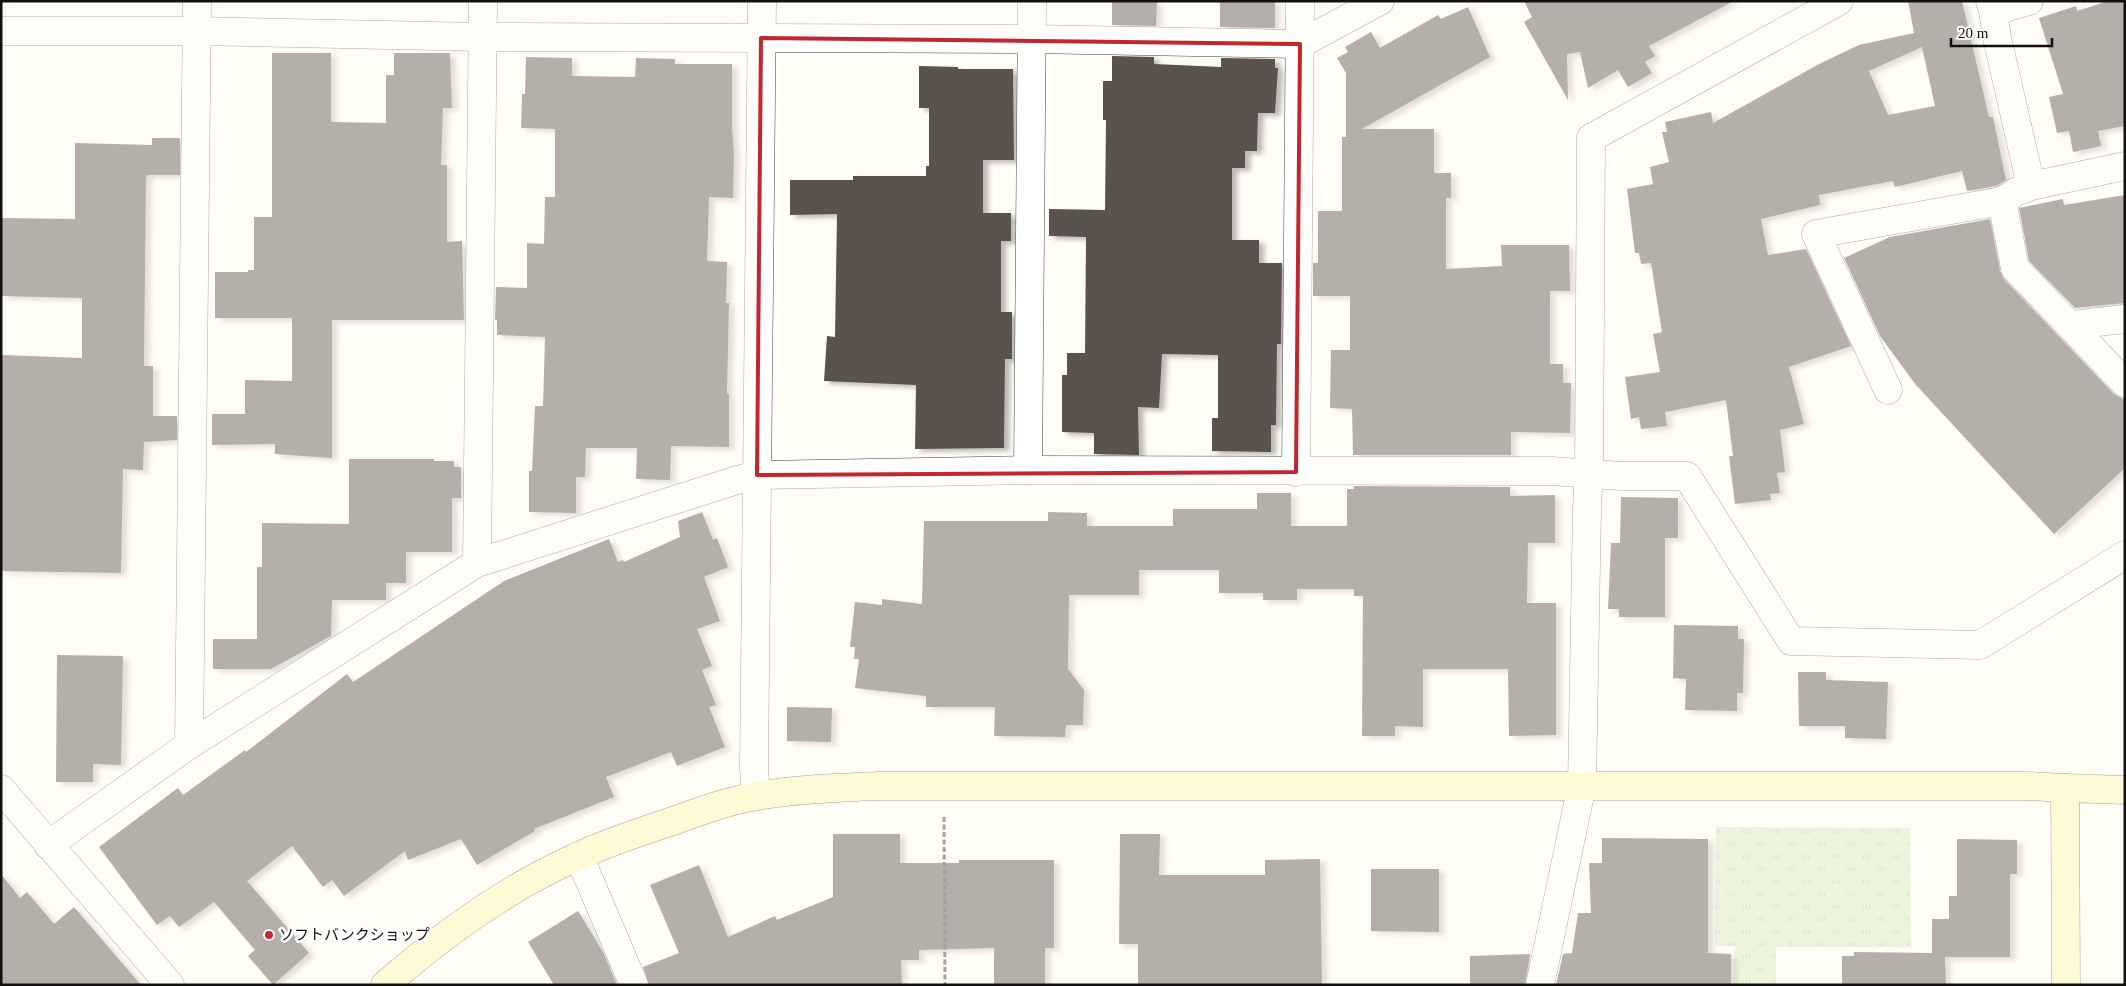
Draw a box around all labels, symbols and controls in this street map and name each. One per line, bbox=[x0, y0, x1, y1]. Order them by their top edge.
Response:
scale bar bbox=[1951, 15, 2052, 47]
text: 20 m bbox=[1958, 25, 1989, 41]
place label: ソフトバンクショップ bbox=[279, 927, 430, 943]
marker: ソフトバンクショップ bbox=[263, 929, 275, 941]

